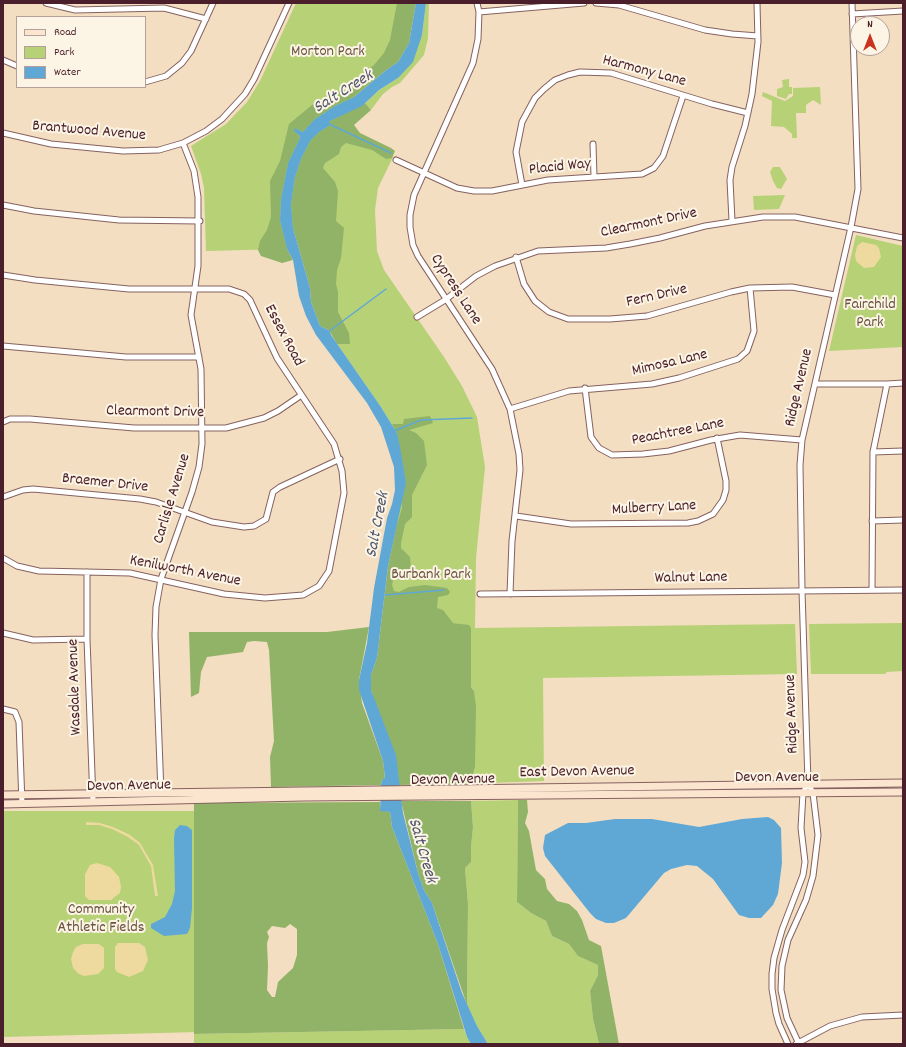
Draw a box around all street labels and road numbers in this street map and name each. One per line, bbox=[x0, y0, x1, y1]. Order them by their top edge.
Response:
street label: Harmony Lane bbox=[600, 52, 688, 92]
street label: Brantwood Avenue bbox=[31, 117, 147, 147]
street label: Placid Way bbox=[528, 155, 592, 181]
street label: Clearmont Drive bbox=[599, 204, 699, 244]
street label: Cypress Lane bbox=[425, 251, 485, 329]
street label: Fern Drive bbox=[625, 281, 689, 313]
street label: Essex Road bbox=[259, 302, 307, 370]
street label: Mimosa Lane bbox=[630, 346, 710, 382]
street label: Ridge Avenue bbox=[782, 347, 818, 429]
street label: Clearmont Drive bbox=[106, 403, 204, 423]
street label: Peachtree Lane bbox=[630, 415, 726, 451]
street label: Carlisle Avenue bbox=[150, 452, 196, 546]
street label: Braemer Drive bbox=[61, 470, 149, 498]
street label: Mulberry Lane bbox=[611, 497, 697, 521]
street label: Kenilworth Avenue bbox=[128, 552, 242, 592]
street label: Walnut Lane bbox=[654, 569, 728, 589]
street label: Wasdale Avenue bbox=[65, 638, 87, 736]
street label: Ridge Avenue bbox=[782, 674, 804, 754]
street label: East Devon Avenue bbox=[519, 762, 635, 784]
street label: Devon Avenue bbox=[735, 769, 819, 789]
street label: Devon Avenue bbox=[411, 771, 495, 791]
street label: Devon Avenue bbox=[87, 777, 171, 797]

